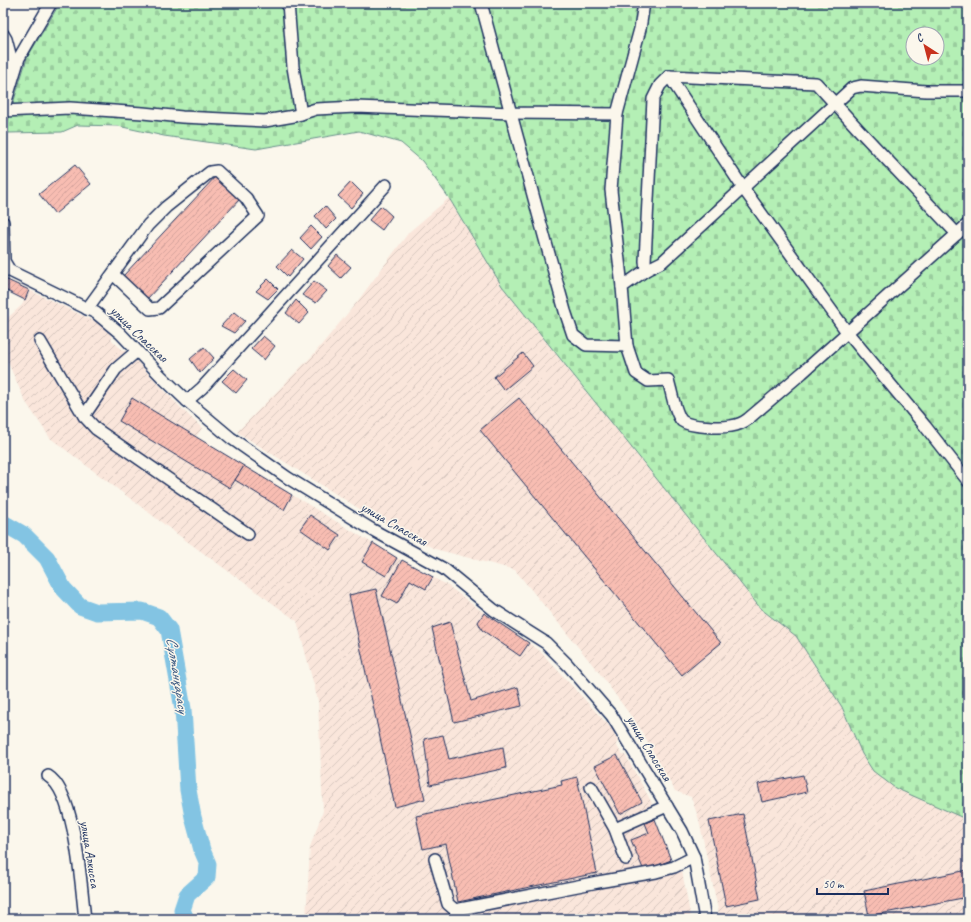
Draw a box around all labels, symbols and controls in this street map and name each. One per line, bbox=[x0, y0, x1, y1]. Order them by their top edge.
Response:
north arrow bbox=[905, 26, 945, 66]
text: С bbox=[913, 30, 927, 45]
street label: улица Спасская bbox=[106, 302, 172, 367]
street label: улица Спасская bbox=[357, 498, 431, 550]
water label: Сұлтанқарасу bbox=[162, 636, 193, 717]
street label: улица Спасская bbox=[622, 711, 676, 785]
street label: улица Алкисса bbox=[76, 818, 104, 890]
scale bar bbox=[817, 870, 888, 896]
text: 50 m bbox=[823, 876, 845, 892]

